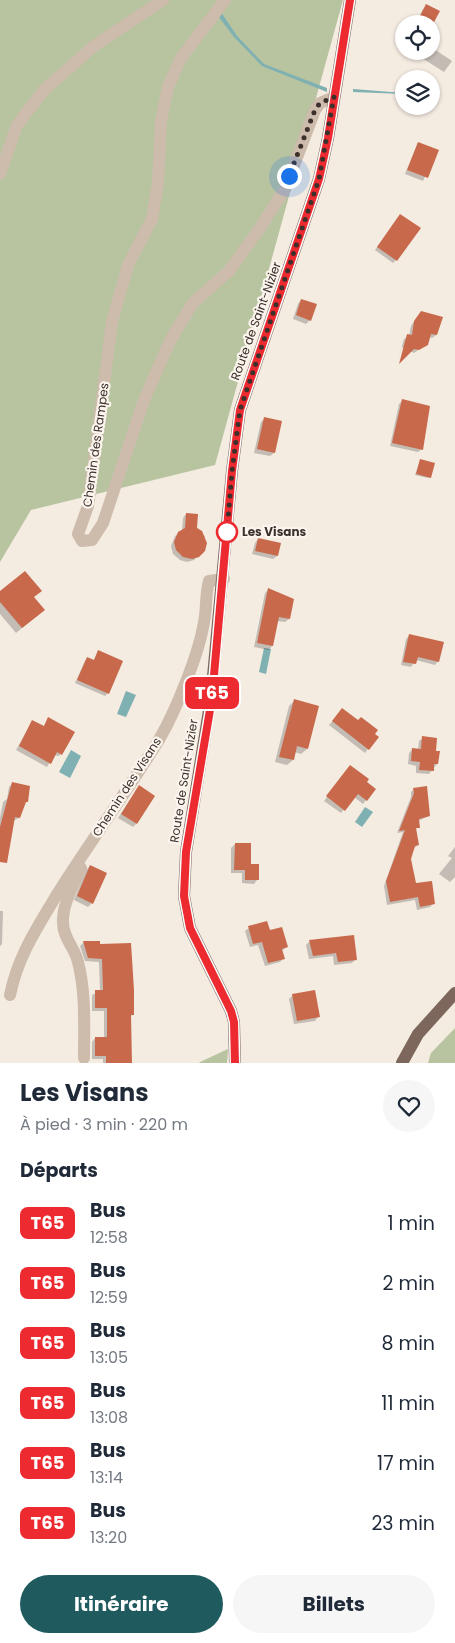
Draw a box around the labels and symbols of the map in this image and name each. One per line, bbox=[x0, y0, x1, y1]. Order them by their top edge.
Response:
your location bbox=[277, 164, 302, 189]
street label: Route de Saint-Nizier bbox=[226, 259, 285, 382]
street label: Chemin des Rampes bbox=[78, 382, 113, 508]
marker: Les Visans bbox=[216, 521, 238, 543]
place label: Les Visans bbox=[242, 523, 307, 540]
line badge: T65 bbox=[183, 677, 241, 709]
street label: Route de Saint-Nizier bbox=[165, 717, 202, 844]
street label: Chemin des Visans bbox=[88, 734, 165, 840]

